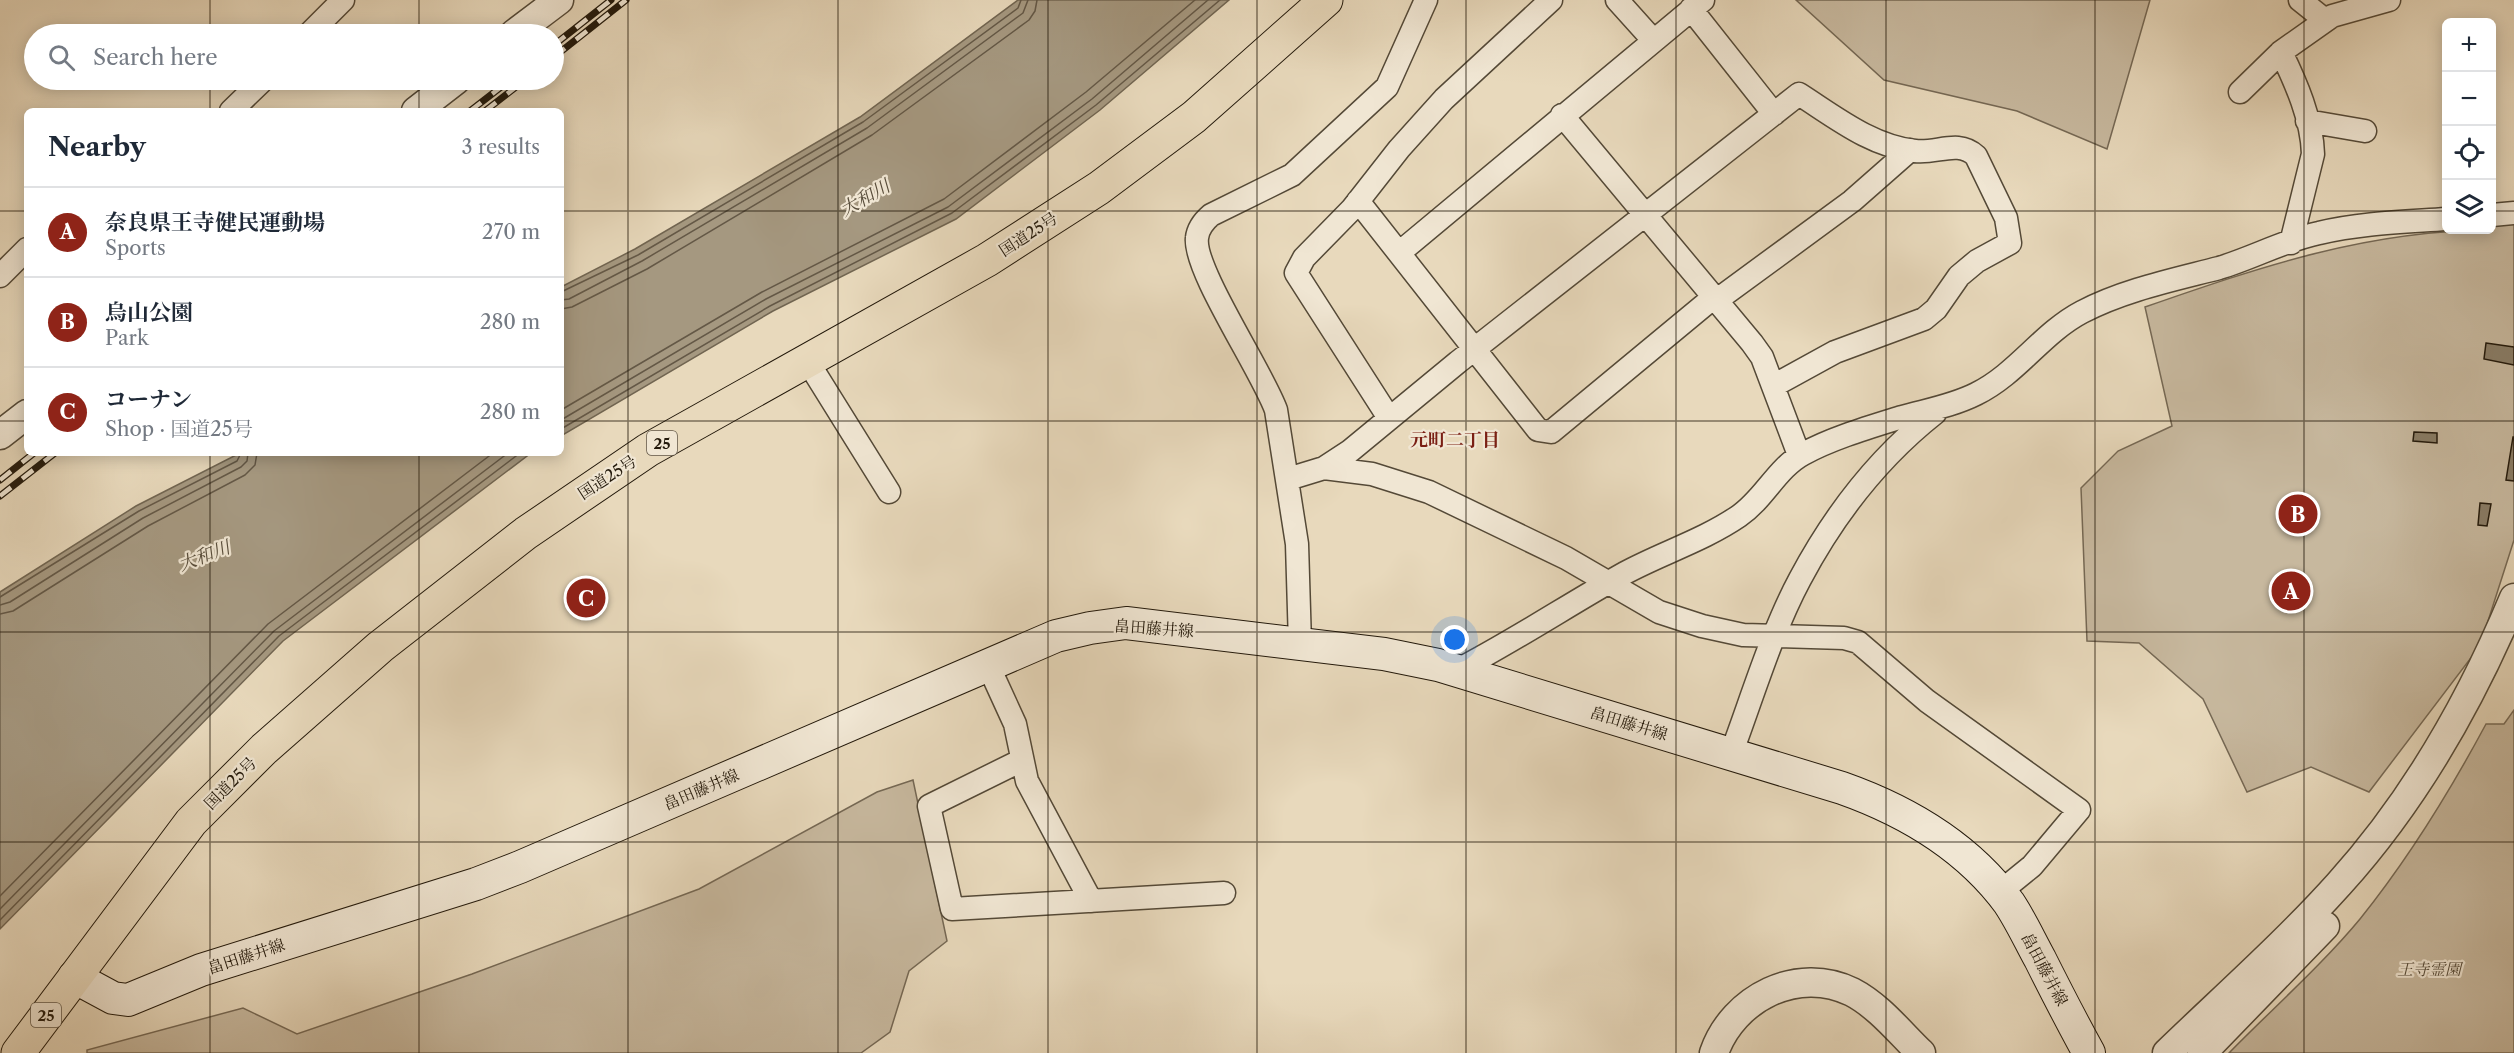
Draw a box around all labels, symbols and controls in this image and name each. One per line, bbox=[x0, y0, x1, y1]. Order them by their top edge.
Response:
map controls bbox=[2442, 18, 2496, 234]
button: + bbox=[2442, 18, 2496, 72]
search box bbox=[24, 24, 564, 90]
icon: search bbox=[45, 41, 78, 74]
text: Search here bbox=[93, 44, 218, 71]
button: − bbox=[2442, 72, 2496, 126]
button: locate bbox=[2442, 126, 2496, 180]
text: Nearby bbox=[48, 131, 146, 163]
text: 3 results bbox=[462, 135, 540, 159]
water label: 大和川 bbox=[836, 174, 896, 221]
button: layers bbox=[2442, 180, 2496, 234]
street label: 国道25号 bbox=[995, 208, 1061, 260]
text: 奈良県王寺健民運動場 bbox=[105, 209, 325, 236]
text: A bbox=[60, 220, 75, 244]
text: 270 m bbox=[482, 220, 540, 244]
text: Sports bbox=[105, 236, 166, 260]
text: 烏山公園 bbox=[105, 299, 193, 326]
text: B bbox=[60, 310, 75, 334]
text: 280 m bbox=[480, 310, 540, 334]
text: Park bbox=[105, 326, 148, 350]
text: コーナン bbox=[105, 386, 192, 413]
text: C bbox=[59, 400, 76, 424]
text: 280 m bbox=[480, 400, 540, 424]
text: Shop · 国道25号 bbox=[105, 417, 253, 441]
district label: 元町二丁目 bbox=[1410, 429, 1500, 451]
road number: 25 bbox=[647, 431, 677, 455]
street label: 国道25号 bbox=[574, 451, 640, 503]
pin: B bbox=[2278, 492, 2318, 536]
water label: 大和川 bbox=[175, 535, 235, 576]
pin: A bbox=[2272, 568, 2310, 614]
pin: C bbox=[566, 576, 606, 620]
street label: 畠田藤井線 bbox=[1113, 615, 1195, 641]
your location bbox=[1440, 625, 1469, 654]
street label: 畠田藤井線 bbox=[1588, 702, 1670, 744]
street label: 国道25号 bbox=[200, 753, 260, 813]
street label: 畠田藤井線 bbox=[660, 764, 742, 814]
street label: 畠田藤井線 bbox=[2017, 929, 2073, 1009]
street label: 畠田藤井線 bbox=[205, 934, 287, 978]
park label: 王寺霊園 bbox=[2397, 959, 2464, 979]
road number: 25 bbox=[31, 1003, 61, 1027]

